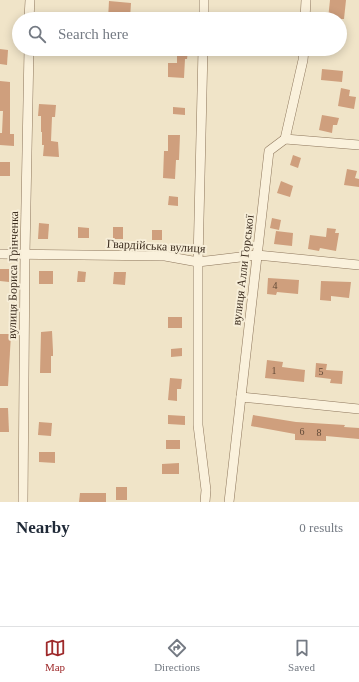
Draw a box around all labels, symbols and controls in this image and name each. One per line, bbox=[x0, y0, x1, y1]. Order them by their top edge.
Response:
search box bbox=[12, 12, 347, 56]
icon: search bbox=[26, 23, 48, 45]
text: Search here bbox=[58, 26, 128, 42]
street label: вулиця Бориса Грінченка bbox=[5, 210, 21, 339]
street label: вулиця Алли Горської bbox=[229, 213, 257, 326]
street label: Гвардійська вулиця bbox=[106, 236, 206, 256]
house number: 4 bbox=[273, 280, 278, 291]
house number: 1 bbox=[272, 365, 277, 376]
house number: 5 bbox=[319, 366, 324, 377]
house number: 6 bbox=[300, 426, 305, 437]
house number: 8 bbox=[317, 427, 322, 438]
text: Nearby bbox=[16, 518, 70, 537]
text: 0 results bbox=[299, 520, 343, 535]
tab: Map bbox=[44, 637, 66, 673]
tab: Directions bbox=[154, 637, 200, 673]
tab: Saved bbox=[288, 637, 315, 673]

